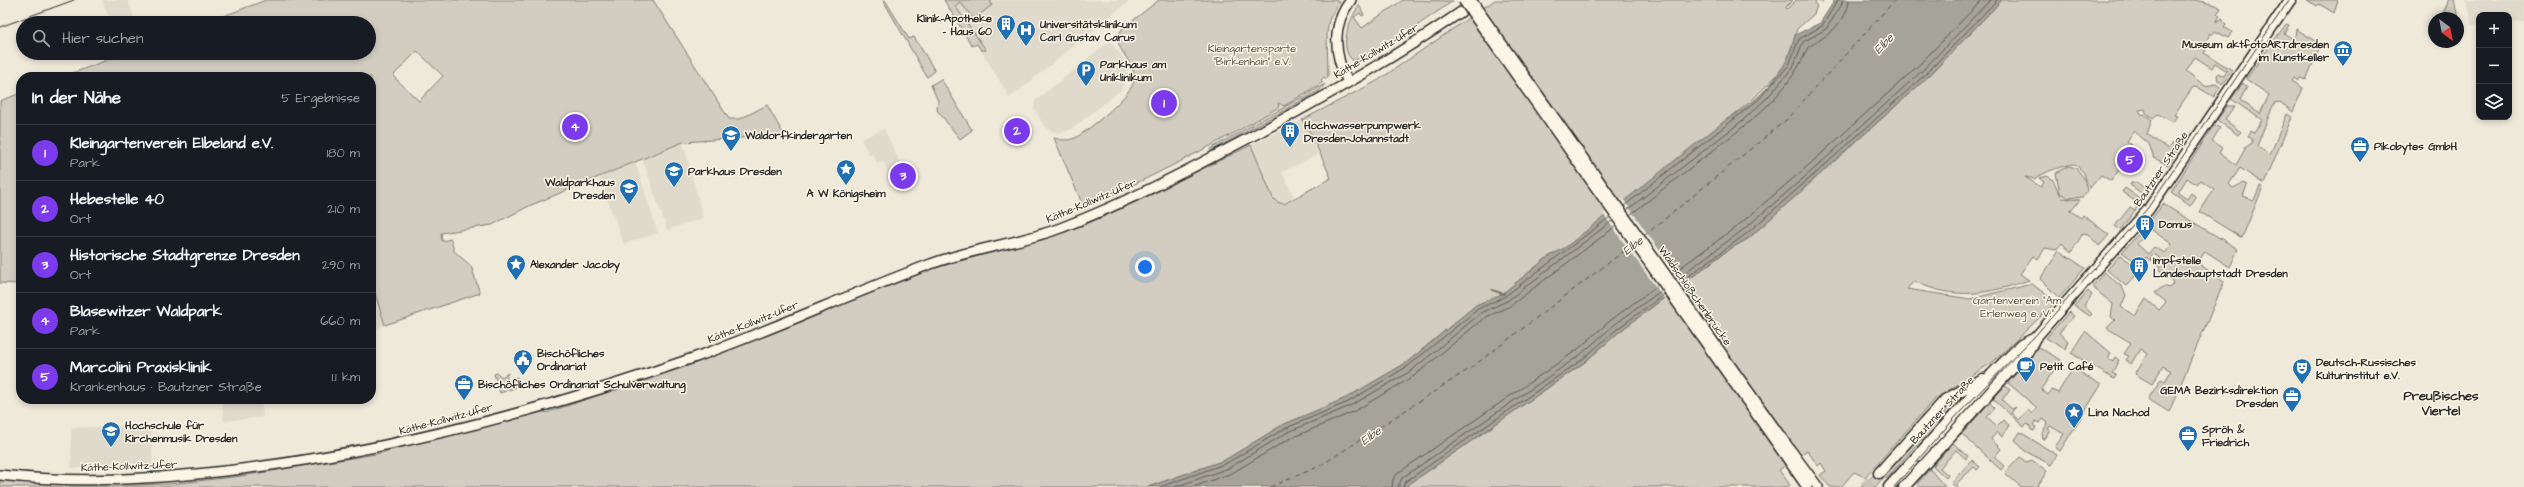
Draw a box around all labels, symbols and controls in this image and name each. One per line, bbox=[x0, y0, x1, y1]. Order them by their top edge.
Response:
place label: Klinik-Apotheke - Haus 60 bbox=[917, 11, 992, 39]
north arrow bbox=[2428, 12, 2464, 48]
map controls bbox=[2476, 12, 2512, 120]
button: + bbox=[2476, 12, 2512, 48]
building icon: Klinik-Apotheke - Haus 60 bbox=[995, 13, 1017, 41]
search box bbox=[16, 16, 376, 60]
place label: Universitätsklinikum Carl Gustav Carus bbox=[1039, 17, 1137, 45]
hospital icon: Universitätsklinikum Carl Gustav Carus bbox=[1015, 19, 1037, 47]
street label: Käthe-Kollwitz-Ufer bbox=[1331, 20, 1421, 82]
icon: search bbox=[30, 27, 52, 49]
text: Hier suchen bbox=[62, 28, 143, 49]
water label: Elbe bbox=[1870, 30, 1898, 58]
place label: Museum aktfotoARTdresden im Kunstkeller bbox=[2182, 37, 2330, 65]
museum icon: Museum aktfotoARTdresden im Kunstkeller bbox=[2332, 39, 2354, 67]
park label: Kleingartensparte "Birkenhain" e.V. bbox=[1208, 41, 1296, 69]
button: − bbox=[2476, 48, 2512, 84]
place label: Parkhaus am Uniklinikum bbox=[1099, 57, 1167, 85]
parking icon: Parkhaus am Uniklinikum bbox=[1075, 59, 1097, 87]
button: layers bbox=[2476, 84, 2512, 120]
text: In der Nähe bbox=[32, 86, 121, 110]
pin: 1 bbox=[1151, 88, 1177, 118]
text: 5 Ergebnisse bbox=[281, 89, 360, 107]
pin: 4 bbox=[562, 112, 588, 142]
pin: 2 bbox=[1004, 116, 1030, 146]
place label: Hochwasserpumpwerk Dresden-Johannstadt bbox=[1303, 118, 1421, 146]
building icon: Hochwasserpumpwerk Dresden-Johannstadt bbox=[1279, 120, 1301, 148]
school or university icon: Waldorfkindergarten bbox=[720, 124, 742, 152]
place label: Waldorfkindergarten bbox=[744, 128, 852, 145]
street label: Bautzner Straße bbox=[2130, 128, 2192, 210]
text: Kleingartenverein Elbeland e.V. bbox=[70, 133, 273, 154]
office icon: Pikobytes GmbH bbox=[2349, 135, 2371, 163]
place label: Pikobytes GmbH bbox=[2374, 139, 2458, 156]
text: 1 bbox=[44, 144, 46, 162]
text: 180 m bbox=[326, 144, 360, 162]
pin: 5 bbox=[2117, 145, 2143, 175]
text: Park bbox=[70, 154, 100, 172]
place icon: A W Königsheim bbox=[835, 158, 857, 186]
school or university icon: Parkhaus Dresden bbox=[663, 160, 685, 188]
pin: 3 bbox=[890, 161, 916, 191]
place label: Parkhaus Dresden bbox=[688, 164, 782, 179]
place label: Waldparkhaus Dresden bbox=[544, 175, 616, 203]
street label: Käthe-Kollwitz-Ufer bbox=[1044, 175, 1138, 227]
school or university icon: Waldparkhaus Dresden bbox=[618, 177, 640, 205]
place label: A W Königsheim bbox=[806, 186, 886, 203]
text: Hebestelle 40 bbox=[70, 189, 164, 210]
text: 2 bbox=[41, 200, 49, 218]
text: 210 m bbox=[327, 200, 360, 218]
text: Ort bbox=[70, 210, 91, 228]
building icon: Domus bbox=[2134, 213, 2156, 241]
place label: Domus bbox=[2159, 217, 2192, 232]
water label: Elbe bbox=[1619, 232, 1647, 260]
street label: Waldschlößchenbrücke bbox=[1655, 243, 1735, 349]
text: Historische Stadtgrenze Dresden bbox=[70, 245, 300, 266]
place icon: Alexander Jacoby bbox=[505, 253, 527, 281]
place label: Impfstelle Landeshauptstadt Dresden bbox=[2153, 253, 2288, 282]
building icon: Impfstelle Landeshauptstadt Dresden bbox=[2128, 255, 2150, 283]
text: 3 bbox=[42, 256, 48, 274]
text: 290 m bbox=[322, 256, 360, 274]
place label: Alexander Jacoby bbox=[530, 257, 621, 274]
your location bbox=[1135, 257, 1155, 277]
text: Ort bbox=[70, 266, 91, 284]
park label: Gartenverein "Am Erlenweg e. V." bbox=[1973, 293, 2062, 322]
street label: Käthe-Kollwitz-Ufer bbox=[705, 297, 801, 347]
text: Blasewitzer Waldpark bbox=[70, 301, 222, 322]
text: 4 bbox=[41, 312, 49, 330]
text: 660 m bbox=[320, 312, 360, 330]
text: Park bbox=[70, 322, 100, 340]
place label: Bischöfliches Ordinariat bbox=[537, 346, 605, 374]
public building icon: Bischöfliches Ordinariat bbox=[512, 348, 534, 376]
cafe icon: Petit Café bbox=[2015, 355, 2037, 383]
place label: Deutsch-Russisches Kulturinstitut e.V. bbox=[2316, 355, 2416, 383]
text: Marcolini Praxisklinik bbox=[70, 357, 212, 378]
theatre icon: Deutsch-Russisches Kulturinstitut e.V. bbox=[2291, 357, 2313, 385]
place label: Petit Café bbox=[2040, 359, 2094, 374]
text: 5 bbox=[40, 368, 50, 386]
text: 1.1 km bbox=[332, 368, 360, 386]
office icon: Bischöfliches Ordinariat Schulverwaltung bbox=[453, 373, 475, 401]
street label: Bautzner Straße bbox=[1907, 373, 1977, 447]
place label: Bischöfliches Ordinariat Schulverwaltung bbox=[478, 377, 686, 394]
text: Krankenhaus · Bautzner Straße bbox=[70, 378, 262, 396]
place label: GEMA Bezirksdirektion Dresden bbox=[2160, 383, 2279, 411]
office icon: GEMA Bezirksdirektion Dresden bbox=[2281, 385, 2303, 413]
district label: Preußisches Viertel bbox=[2403, 387, 2479, 420]
street label: Käthe-Kollwitz-Ufer bbox=[397, 399, 495, 439]
place icon: Lina Nachod bbox=[2063, 401, 2085, 429]
place label: Lina Nachod bbox=[2088, 405, 2150, 420]
place label: Hochschule für Kirchenmusik Dresden bbox=[124, 418, 238, 446]
school or university icon: Hochschule für Kirchenmusik Dresden bbox=[100, 420, 122, 448]
water label: Elbe bbox=[1357, 422, 1385, 449]
place label: Spröh & Friedrich bbox=[2201, 422, 2250, 450]
office icon: Spröh & Friedrich bbox=[2177, 424, 2199, 452]
street label: Käthe-Kollwitz-Ufer bbox=[81, 457, 177, 475]

